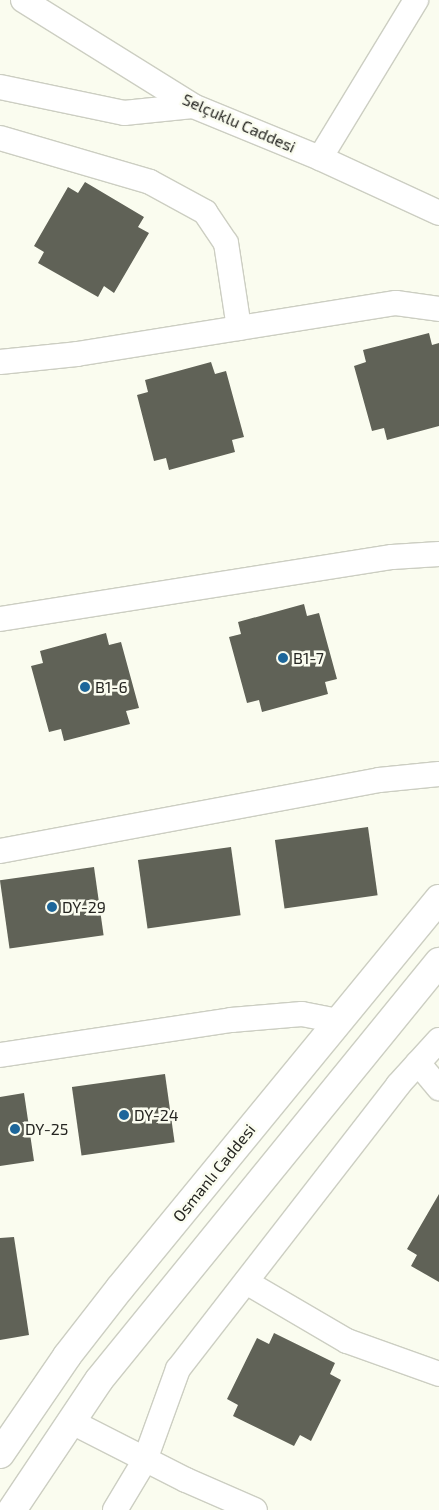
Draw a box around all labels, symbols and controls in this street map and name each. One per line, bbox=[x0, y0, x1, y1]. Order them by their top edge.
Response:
street label: Selçuklu Caddesi bbox=[179, 89, 299, 157]
place label: B1-7 bbox=[293, 648, 324, 668]
marker: B1-7 bbox=[277, 652, 289, 664]
place label: B1-6 bbox=[95, 677, 128, 697]
marker: B1-6 bbox=[79, 681, 91, 693]
place label: DY-29 bbox=[62, 897, 106, 917]
marker: DY-29 bbox=[46, 901, 58, 913]
place label: DY-24 bbox=[134, 1105, 179, 1125]
marker: DY-24 bbox=[118, 1109, 130, 1121]
place label: DY-25 bbox=[25, 1119, 68, 1139]
street label: Osmanlı Caddesi bbox=[169, 1120, 259, 1226]
marker: DY-25 bbox=[9, 1123, 21, 1135]

